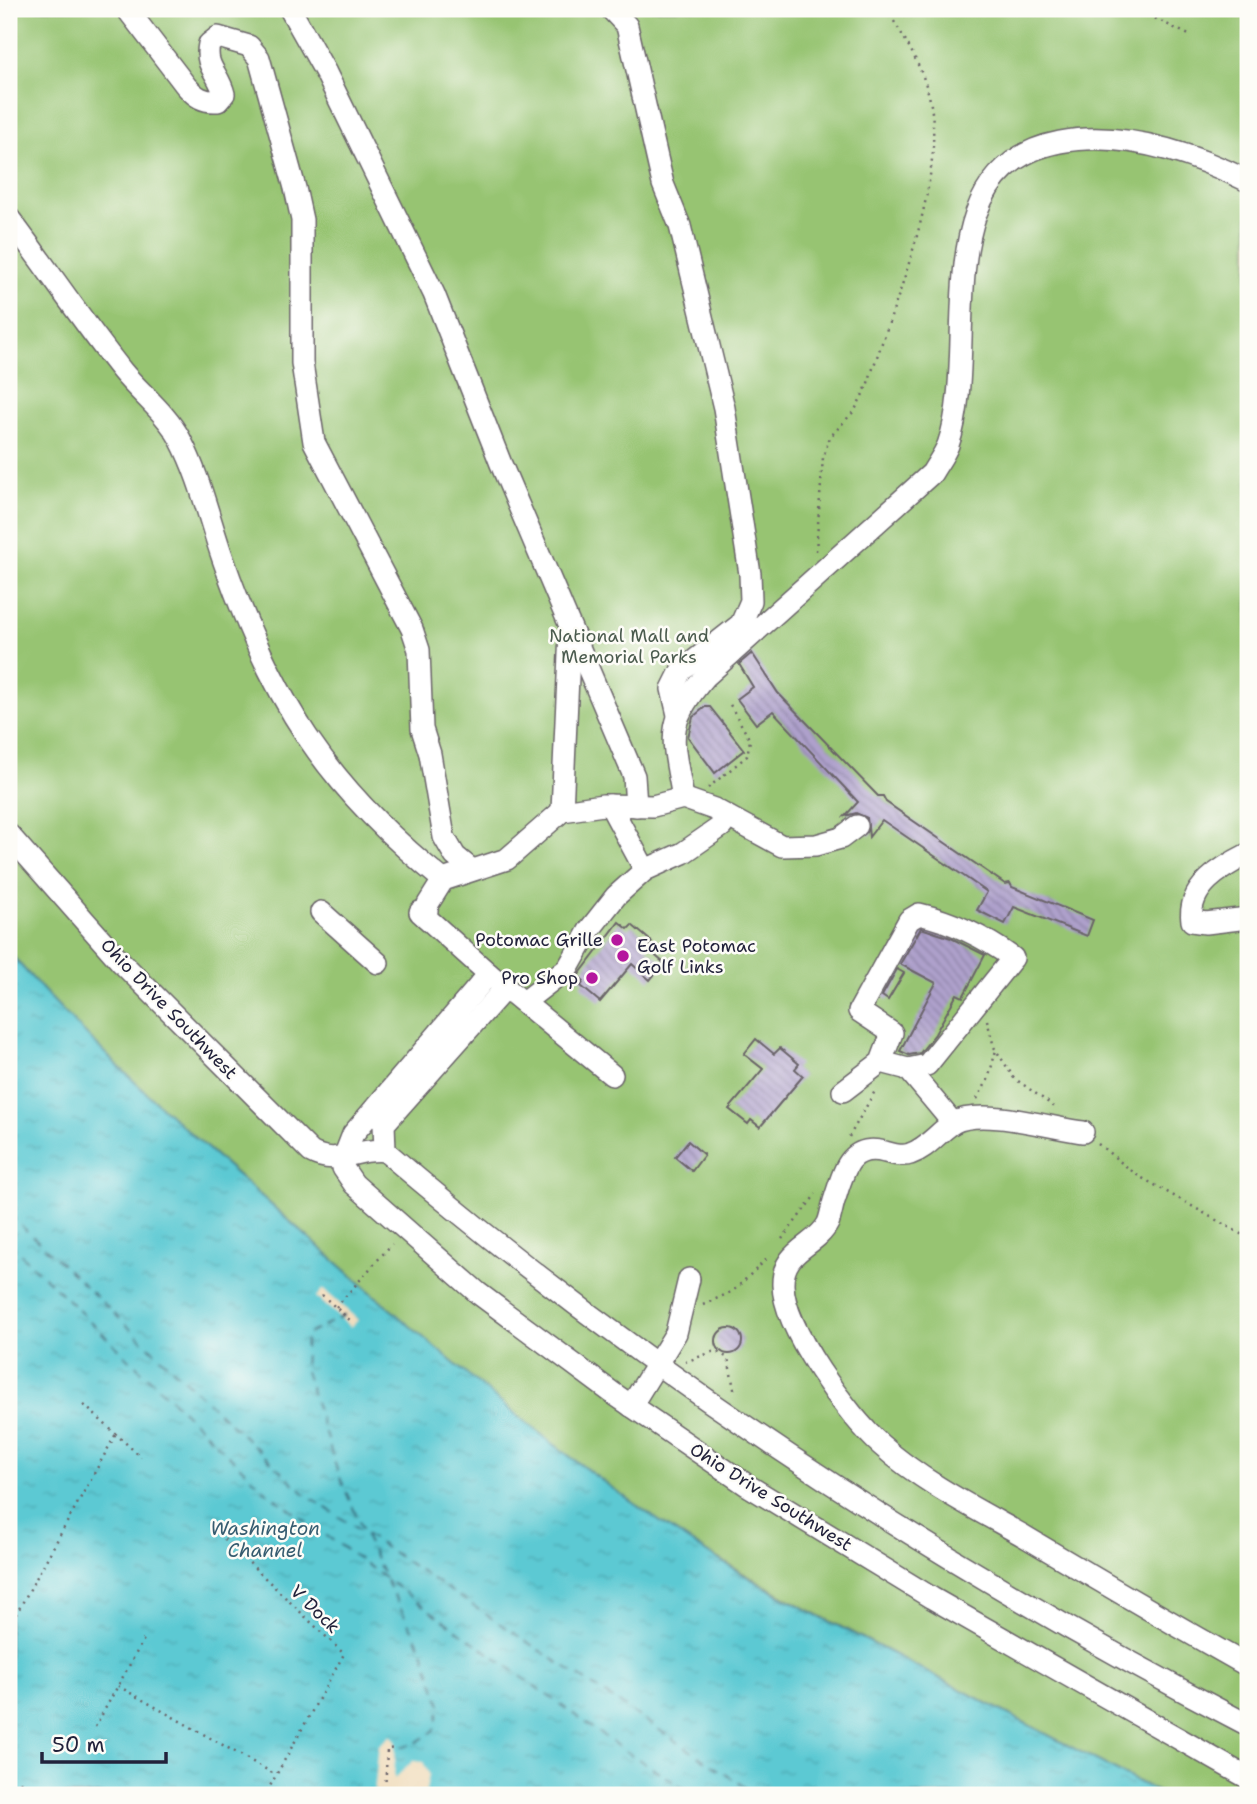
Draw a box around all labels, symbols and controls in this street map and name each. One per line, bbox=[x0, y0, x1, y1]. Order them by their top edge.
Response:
park label: National Mall and Memorial Parks bbox=[549, 624, 709, 669]
place label: Potomac Grille bbox=[475, 928, 603, 952]
marker: Potomac Grille bbox=[609, 932, 625, 948]
street label: Ohio Drive Southwest bbox=[95, 933, 243, 1085]
place label: East Potomac Golf Links bbox=[637, 934, 756, 979]
marker: East Potomac Golf Links bbox=[615, 948, 631, 964]
place label: Pro Shop bbox=[501, 966, 578, 990]
marker: Pro Shop bbox=[584, 970, 600, 986]
street label: Ohio Drive Southwest bbox=[685, 1437, 857, 1557]
water label: Washington Channel bbox=[210, 1516, 320, 1563]
street label: V Dock bbox=[285, 1580, 345, 1638]
scale bar bbox=[42, 1720, 166, 1764]
text: 50 m bbox=[52, 1731, 105, 1759]

